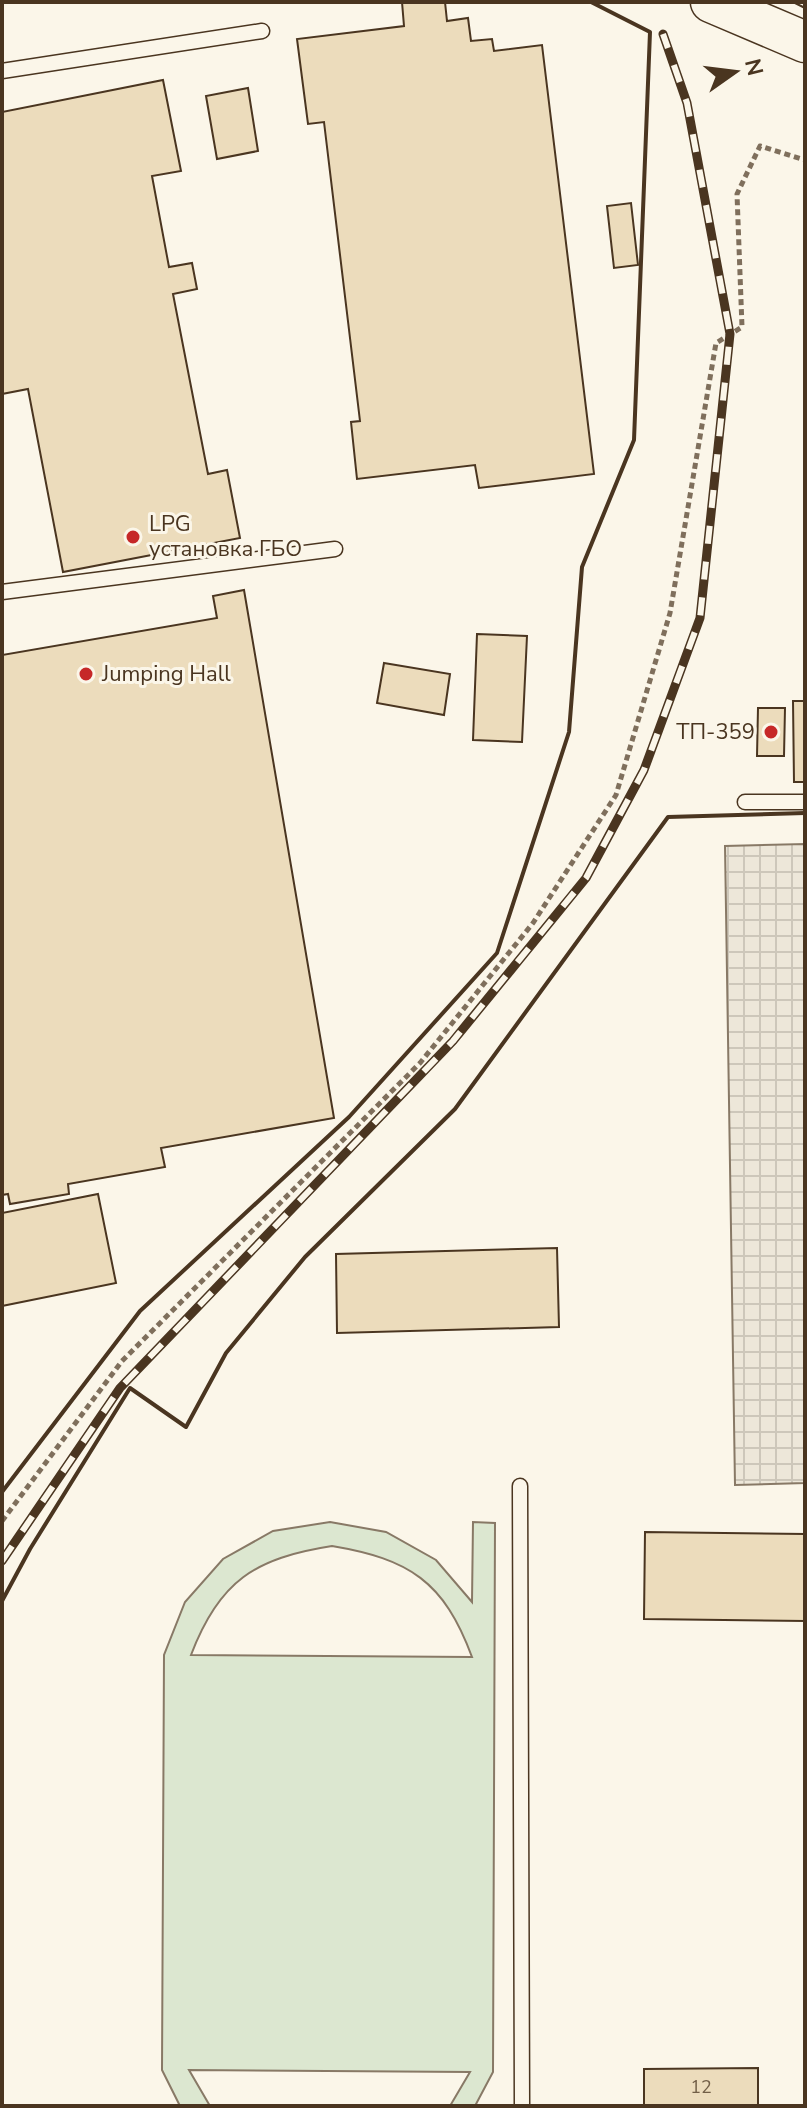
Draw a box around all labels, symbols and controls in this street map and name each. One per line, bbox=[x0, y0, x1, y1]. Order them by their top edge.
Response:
north arrow bbox=[695, 32, 775, 112]
text: N bbox=[737, 56, 770, 79]
place label: LPG установка ГБО bbox=[149, 509, 302, 564]
marker: LPG установка ГБО bbox=[124, 528, 142, 546]
place label: Jumping Hall bbox=[101, 659, 231, 689]
marker: Jumping Hall bbox=[77, 665, 95, 683]
place label: ТП-359 bbox=[676, 717, 755, 747]
marker: ТП-359 bbox=[762, 723, 780, 741]
house number: 12 bbox=[690, 2075, 712, 2099]

